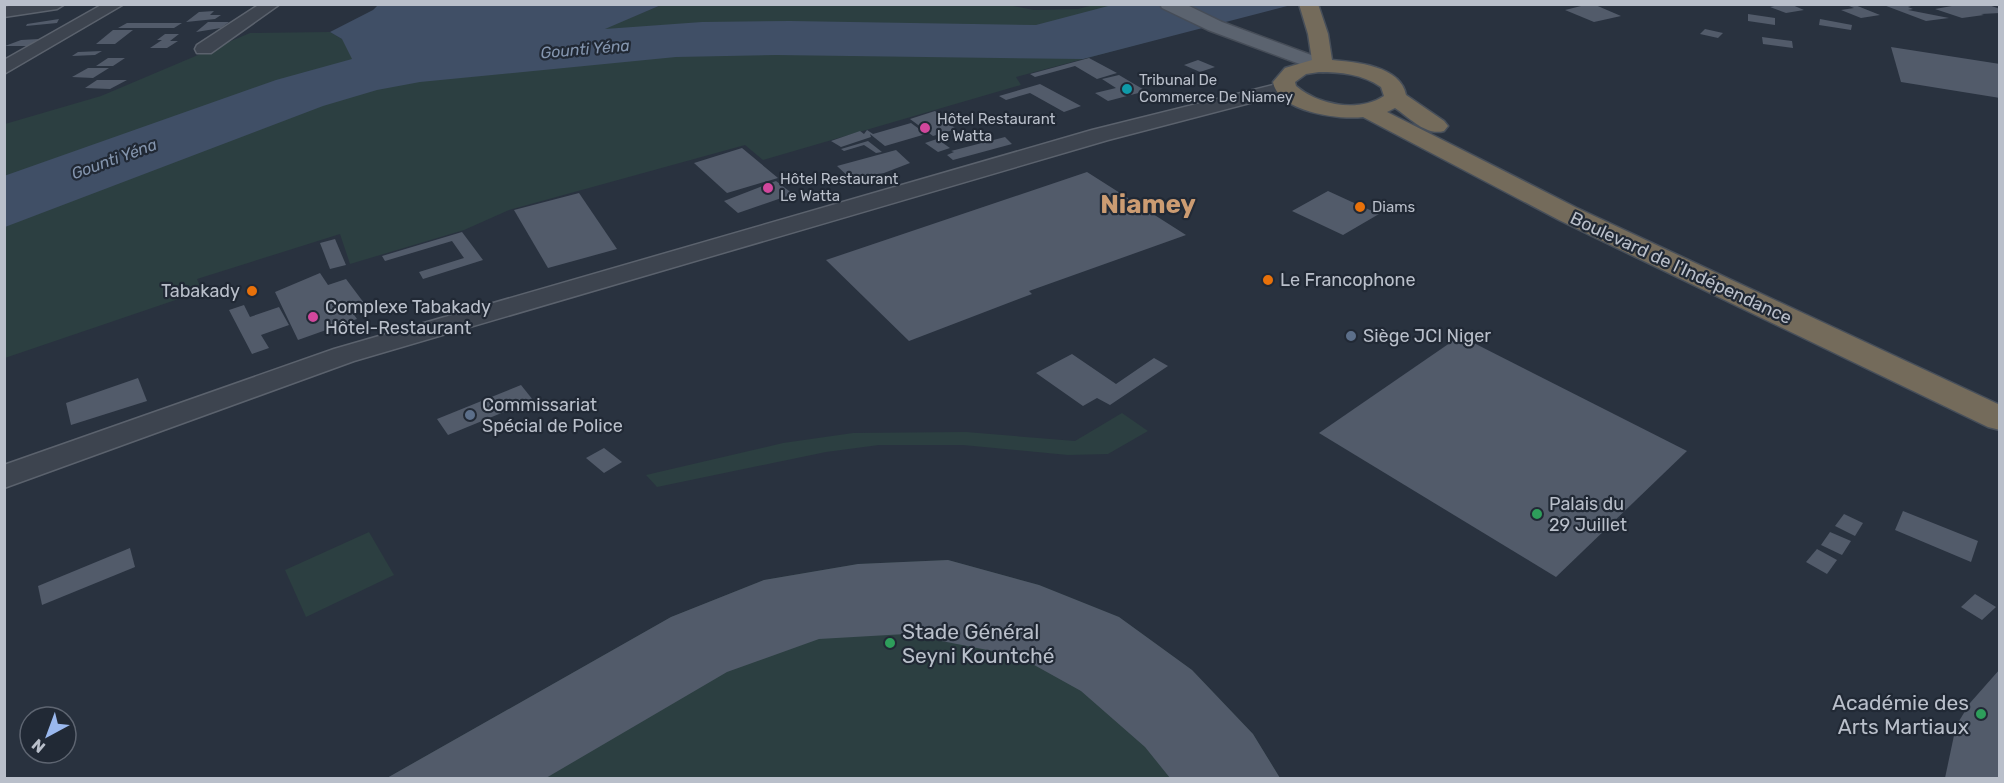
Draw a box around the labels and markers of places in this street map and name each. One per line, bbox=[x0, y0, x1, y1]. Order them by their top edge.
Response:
place label: Tribunal De Commerce De Niamey bbox=[1139, 71, 1293, 106]
marker: Tribunal De Commerce De Niamey bbox=[1120, 82, 1134, 96]
place label: Hôtel Restaurant le Watta bbox=[937, 110, 1056, 145]
marker: Hôtel Restaurant le Watta bbox=[918, 121, 932, 135]
place label: Hôtel Restaurant Le Watta bbox=[780, 170, 899, 205]
marker: Hôtel Restaurant Le Watta bbox=[761, 181, 775, 195]
place label: Diams bbox=[1372, 198, 1416, 216]
marker: Diams bbox=[1353, 200, 1367, 214]
place label: Le Francophone bbox=[1280, 269, 1416, 291]
marker: Le Francophone bbox=[1261, 273, 1275, 287]
place label: Tabakady bbox=[161, 280, 240, 302]
marker: Tabakady bbox=[245, 284, 259, 298]
place label: Complexe Tabakady Hôtel-Restaurant bbox=[325, 296, 491, 339]
marker: Complexe Tabakady Hôtel-Restaurant bbox=[306, 310, 320, 324]
place label: Siège JCI Niger bbox=[1363, 325, 1491, 347]
marker: Siège JCI Niger bbox=[1344, 329, 1358, 343]
place label: Commissariat Spécial de Police bbox=[482, 394, 623, 437]
marker: Commissariat Spécial de Police bbox=[463, 408, 477, 422]
place label: Palais du 29 Juillet bbox=[1549, 493, 1627, 536]
marker: Palais du 29 Juillet bbox=[1530, 507, 1544, 521]
place label: Stade Général Seyni Kountché bbox=[902, 619, 1055, 668]
marker: Stade Général Seyni Kountché bbox=[883, 636, 897, 650]
place label: Académie des Arts Martiaux bbox=[1832, 690, 1969, 739]
marker: Académie des Arts Martiaux bbox=[1974, 707, 1988, 721]

